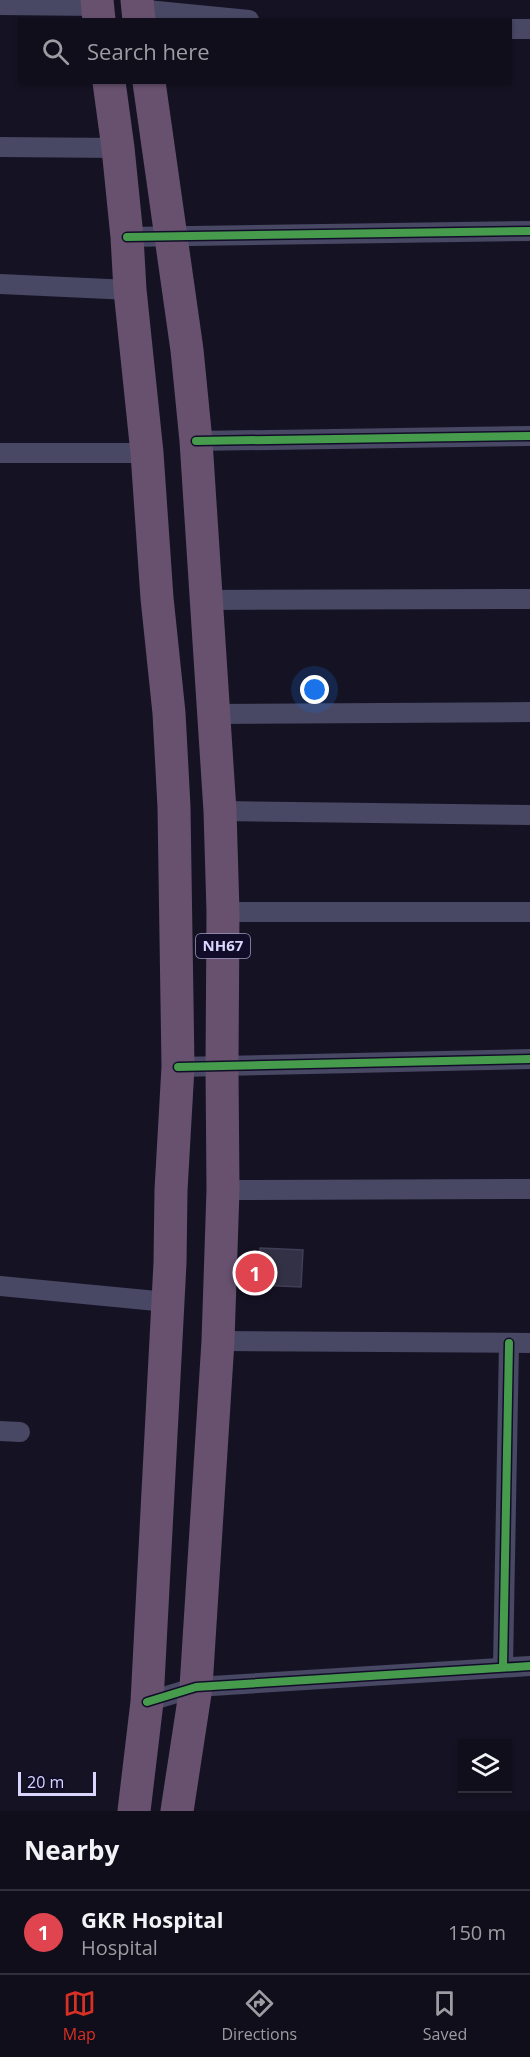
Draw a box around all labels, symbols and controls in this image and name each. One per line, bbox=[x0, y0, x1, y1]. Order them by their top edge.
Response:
search box bbox=[18, 18, 512, 84]
icon: search bbox=[39, 35, 72, 68]
text: Search here bbox=[87, 36, 210, 66]
your location bbox=[300, 675, 329, 704]
road number: NH67 bbox=[196, 934, 250, 958]
pin: 1 bbox=[236, 1250, 274, 1296]
map controls bbox=[458, 1739, 512, 1793]
button: layers bbox=[458, 1739, 512, 1793]
scale bar bbox=[18, 1769, 96, 1796]
text: 20 m bbox=[27, 1771, 64, 1793]
text: Nearby bbox=[24, 1832, 119, 1868]
text: GKR Hospital bbox=[81, 1904, 223, 1934]
text: 1 bbox=[38, 1919, 49, 1946]
text: 150 m bbox=[448, 1919, 506, 1946]
text: Hospital bbox=[81, 1934, 158, 1961]
tab: Map bbox=[63, 1987, 96, 2045]
tab: Directions bbox=[221, 1987, 297, 2045]
tab: Saved bbox=[423, 1987, 467, 2045]

